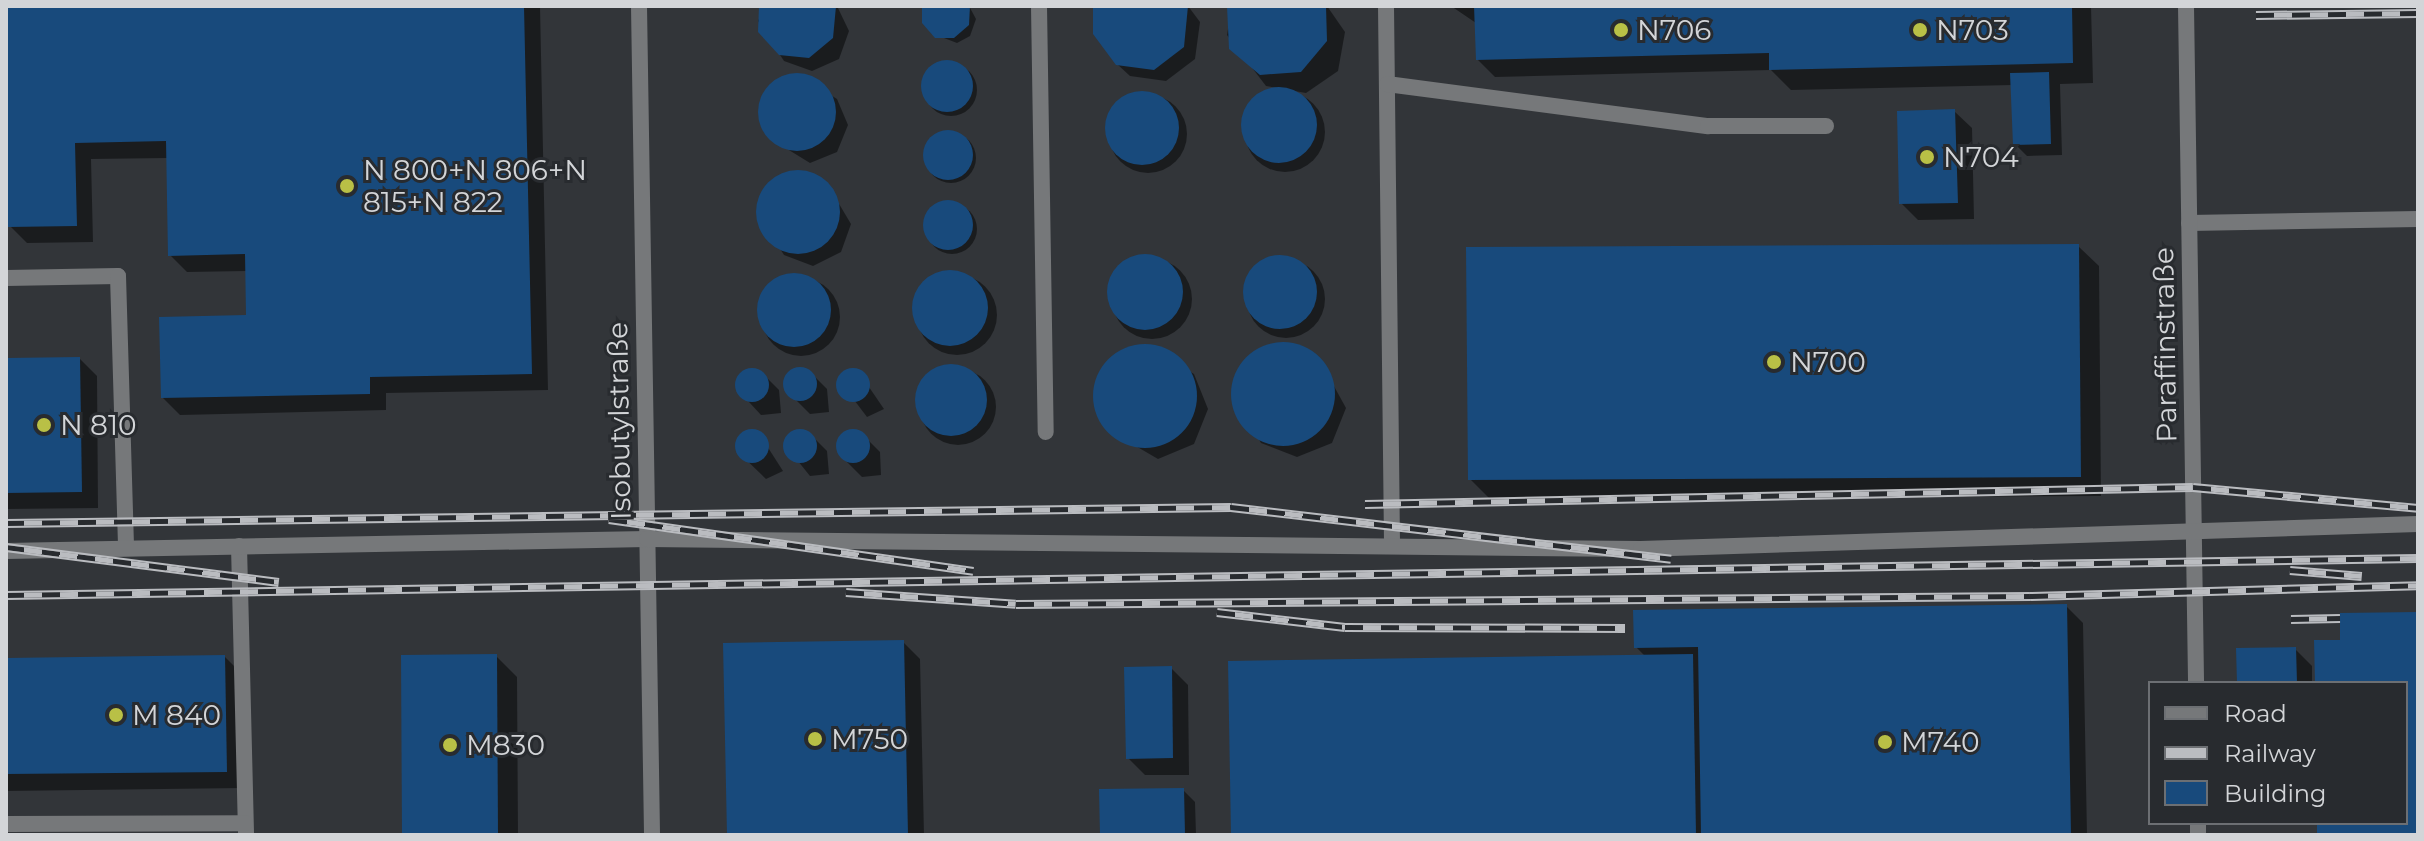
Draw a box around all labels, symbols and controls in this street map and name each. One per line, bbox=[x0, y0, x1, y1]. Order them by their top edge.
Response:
place label: N706 bbox=[1637, 13, 1711, 47]
place label: N703 bbox=[1936, 13, 2009, 47]
marker: N706 bbox=[1612, 21, 1630, 39]
marker: N703 bbox=[1911, 21, 1929, 39]
place label: N704 bbox=[1943, 140, 2019, 174]
marker: N704 bbox=[1918, 148, 1936, 166]
place label: N 800+N 806+N 815+N 822 bbox=[363, 153, 587, 219]
marker: N 800+N 806+N 815+N 822 bbox=[338, 177, 356, 195]
street label: Paraffinstraße bbox=[2146, 247, 2184, 443]
street label: Isobutylstraße bbox=[600, 322, 638, 520]
place label: N700 bbox=[1790, 345, 1866, 379]
marker: N700 bbox=[1765, 353, 1783, 371]
place label: N 810 bbox=[60, 408, 137, 442]
marker: N 810 bbox=[35, 416, 53, 434]
legend bbox=[2148, 681, 2408, 825]
place label: M 840 bbox=[132, 698, 221, 732]
text: Road bbox=[2224, 699, 2287, 728]
marker: M 840 bbox=[107, 706, 125, 724]
place label: M750 bbox=[831, 722, 908, 756]
place label: M740 bbox=[1901, 725, 1979, 759]
place label: M830 bbox=[466, 728, 545, 762]
marker: M750 bbox=[806, 730, 824, 748]
marker: M740 bbox=[1876, 733, 1894, 751]
marker: M830 bbox=[441, 736, 459, 754]
text: Railway bbox=[2224, 739, 2316, 768]
text: Building bbox=[2224, 779, 2327, 808]

